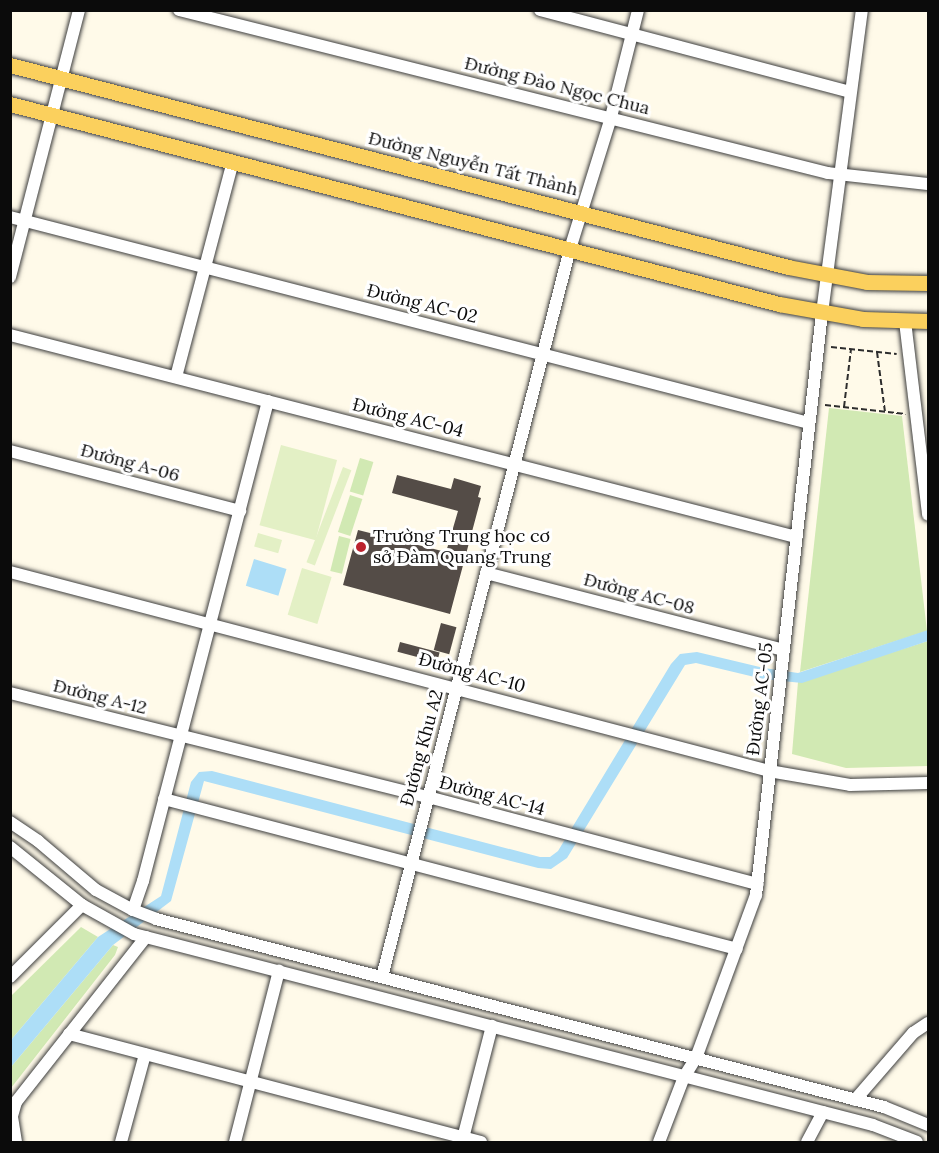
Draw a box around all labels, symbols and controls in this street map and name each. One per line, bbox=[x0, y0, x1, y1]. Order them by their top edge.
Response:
street label: Đường Đào Ngọc Chua bbox=[462, 53, 652, 119]
street label: Đường Nguyễn Tất Thành bbox=[366, 127, 580, 201]
street label: Đường AC-02 bbox=[364, 280, 480, 328]
street label: Đường AC-04 bbox=[350, 394, 466, 442]
street label: Đường A-06 bbox=[78, 439, 182, 487]
place label: Trường Trung học cơ sở Đàm Quang Trung bbox=[373, 526, 551, 568]
marker: Trường Trung học cơ sở Đàm Quang Trung bbox=[354, 540, 368, 554]
street label: Đường AC-08 bbox=[581, 569, 697, 619]
street label: Đường AC-05 bbox=[742, 641, 778, 757]
street label: Đường AC-10 bbox=[416, 648, 528, 698]
street label: Đường A-12 bbox=[51, 675, 149, 719]
street label: Đường Khu A2 bbox=[396, 687, 448, 809]
street label: Đường AC-14 bbox=[437, 772, 547, 820]

